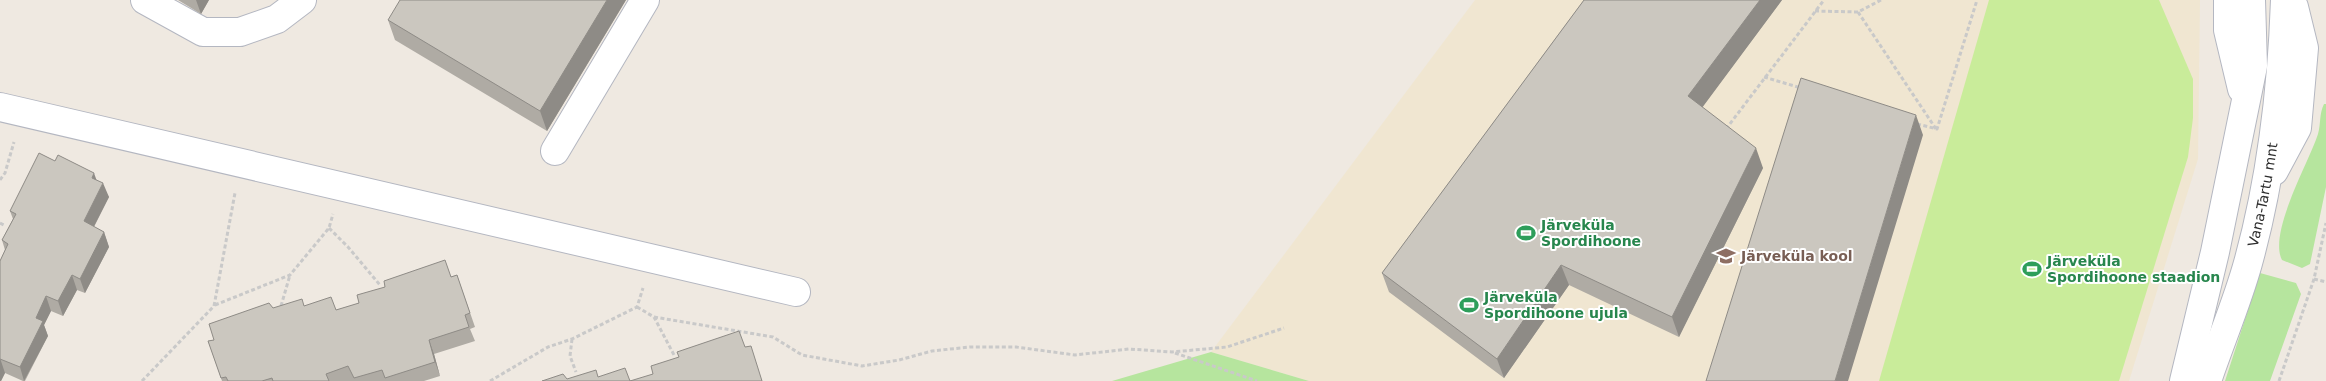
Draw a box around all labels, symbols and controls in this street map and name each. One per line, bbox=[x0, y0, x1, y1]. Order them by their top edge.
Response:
street label: Vana-Tartu mnt bbox=[2245, 141, 2281, 248]
place label: Järveküla Spordihoone bbox=[1540, 217, 1641, 249]
sports icon: Järveküla Spordihoone bbox=[1515, 222, 1537, 244]
school or university icon: Järveküla kool bbox=[1715, 245, 1737, 267]
place label: Järveküla kool bbox=[1740, 248, 1853, 264]
place label: Järveküla Spordihoone staadion bbox=[2046, 253, 2220, 285]
sports icon: Järveküla Spordihoone staadion bbox=[2021, 258, 2043, 280]
place label: Järveküla Spordihoone ujula bbox=[1483, 289, 1628, 321]
sports icon: Järveküla Spordihoone ujula bbox=[1458, 294, 1480, 316]

